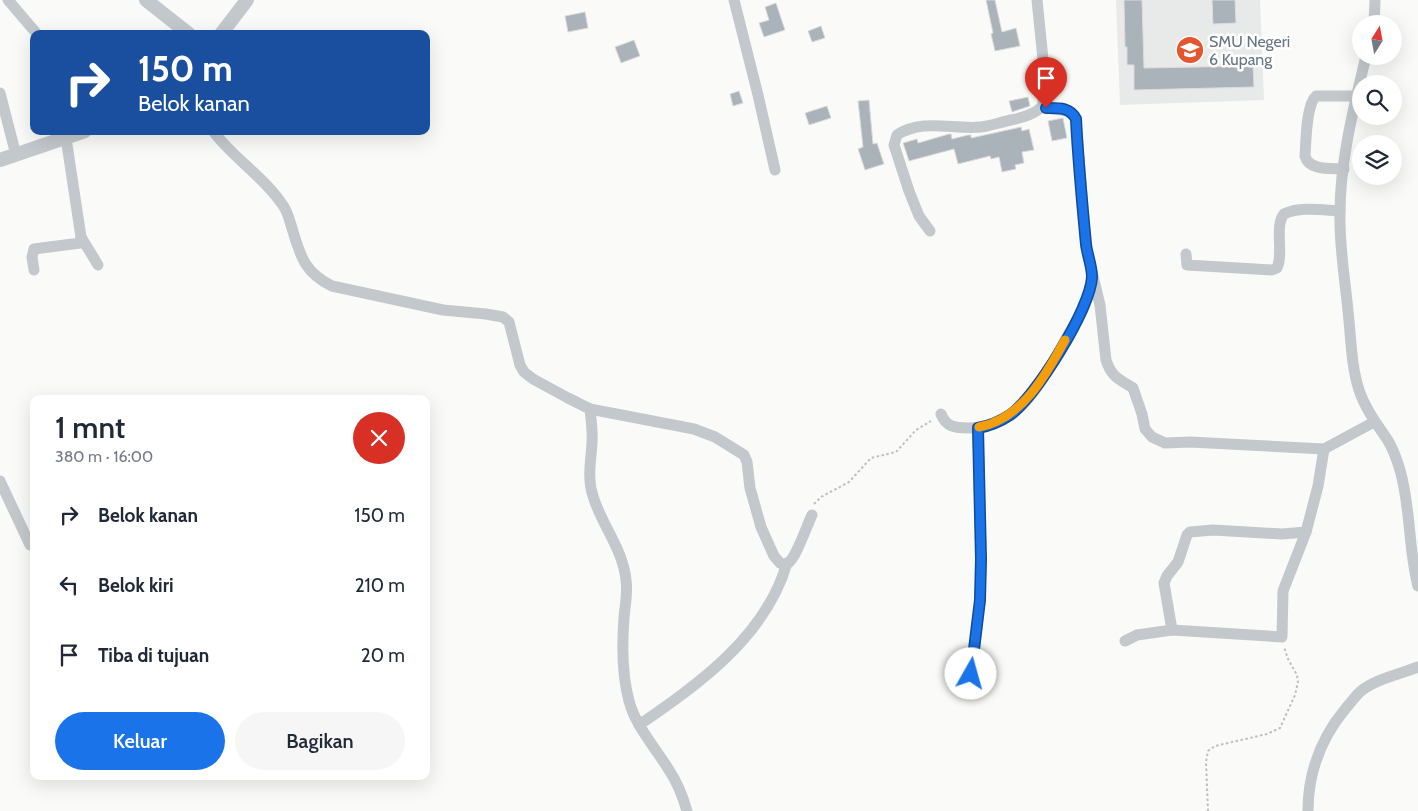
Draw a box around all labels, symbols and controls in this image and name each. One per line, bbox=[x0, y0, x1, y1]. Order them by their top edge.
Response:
north arrow bbox=[1352, 15, 1402, 65]
map controls bbox=[1352, 15, 1402, 185]
place label: SMU Negeri 6 Kupang bbox=[1209, 32, 1290, 69]
school or university icon: SMU Negeri 6 Kupang bbox=[1175, 35, 1205, 65]
text: 150 m bbox=[138, 47, 233, 90]
icon: right bbox=[55, 50, 120, 115]
pin bbox=[1025, 57, 1067, 108]
icon: arrive bbox=[1032, 64, 1060, 92]
button: search bbox=[1352, 75, 1402, 125]
text: Belok kanan bbox=[138, 90, 250, 117]
button: layers bbox=[1352, 135, 1402, 185]
text: 1 mnt bbox=[55, 409, 125, 446]
button: close bbox=[353, 412, 405, 464]
text: 380 m · 16:00 bbox=[55, 447, 153, 466]
icon: right bbox=[55, 501, 83, 529]
text: Belok kanan bbox=[98, 504, 198, 527]
text: 150 m bbox=[354, 504, 405, 527]
icon: left bbox=[55, 571, 83, 599]
text: Belok kiri bbox=[98, 574, 174, 597]
text: 210 m bbox=[355, 574, 405, 597]
icon: arrive bbox=[55, 641, 83, 669]
text: Tiba di tujuan bbox=[98, 644, 209, 667]
text: 20 m bbox=[361, 644, 405, 667]
position arrow bbox=[944, 647, 996, 699]
button: Keluar bbox=[55, 712, 225, 770]
button: Bagikan bbox=[235, 712, 405, 770]

